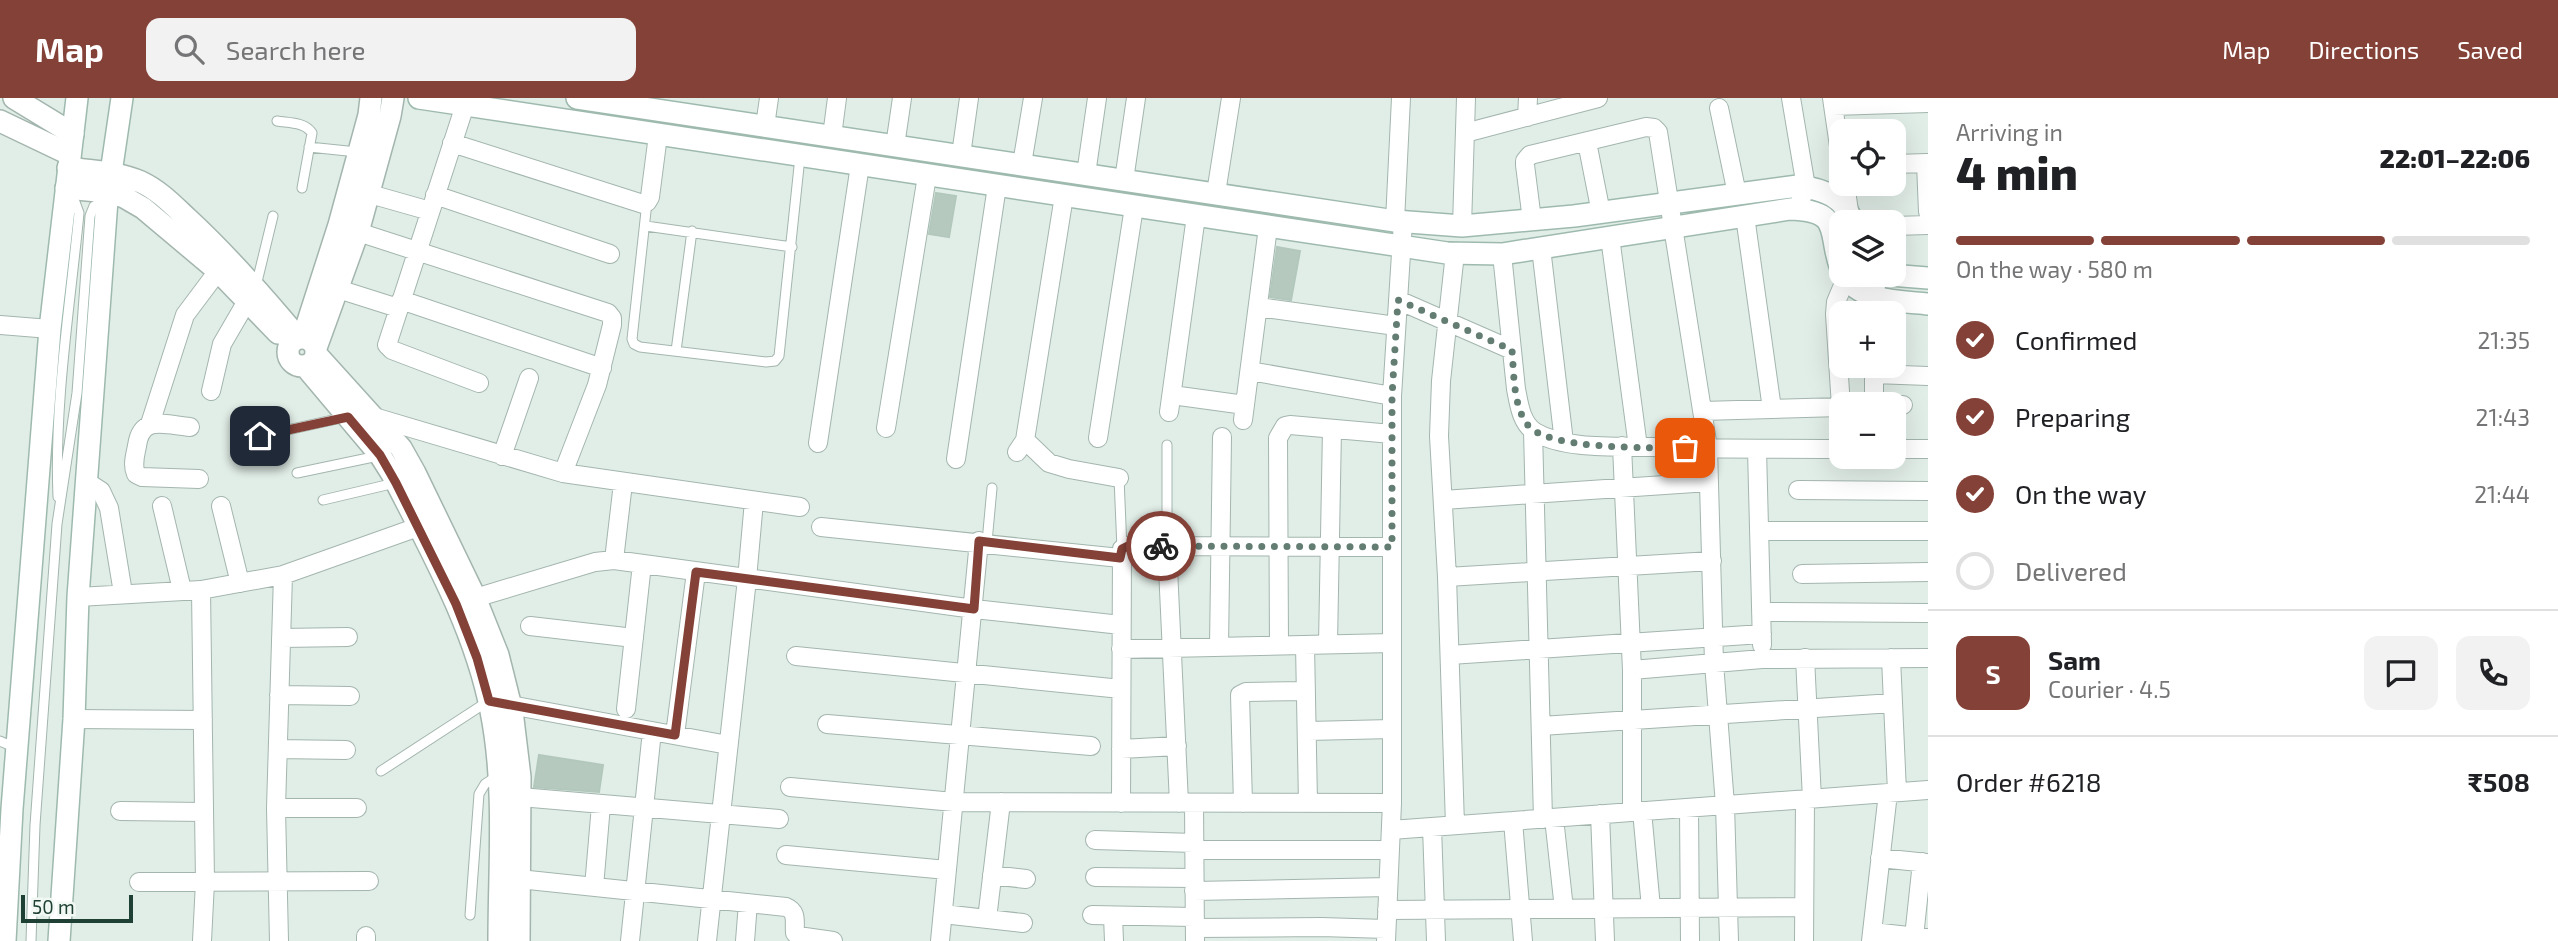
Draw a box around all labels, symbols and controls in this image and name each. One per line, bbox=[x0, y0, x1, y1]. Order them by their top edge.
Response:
search box bbox=[146, 18, 636, 81]
text: Map bbox=[35, 29, 104, 69]
icon: search bbox=[170, 30, 208, 68]
text: Search here bbox=[226, 34, 365, 65]
text: Map bbox=[2222, 35, 2270, 64]
text: Directions bbox=[2308, 35, 2419, 64]
text: Saved bbox=[2457, 35, 2523, 64]
text: Arriving in bbox=[1956, 118, 2063, 146]
map controls bbox=[1829, 119, 1906, 469]
button: locate bbox=[1829, 119, 1906, 196]
text: 22:01–22:06 bbox=[2380, 142, 2530, 173]
text: 4 min bbox=[1956, 144, 2078, 199]
button: layers bbox=[1829, 210, 1906, 287]
text: On the way · 580 m bbox=[1956, 255, 2153, 283]
button: + bbox=[1829, 301, 1906, 378]
icon: check bbox=[1956, 321, 1994, 359]
text: Confirmed bbox=[2015, 324, 2138, 355]
text: 21:35 bbox=[2477, 326, 2530, 354]
button: − bbox=[1829, 392, 1906, 469]
icon: check bbox=[1956, 398, 1994, 436]
text: Preparing bbox=[2015, 401, 2130, 432]
text: 21:43 bbox=[2476, 403, 2530, 431]
pin bbox=[230, 406, 290, 466]
icon: home bbox=[241, 417, 279, 455]
pin bbox=[1655, 418, 1715, 478]
icon: bag bbox=[1666, 429, 1704, 467]
icon: check bbox=[1956, 475, 1994, 513]
text: On the way bbox=[2015, 478, 2146, 509]
text: 21:44 bbox=[2474, 480, 2530, 508]
courier bbox=[1126, 511, 1196, 581]
icon: bike bbox=[1142, 527, 1180, 565]
text: Delivered bbox=[2015, 555, 2127, 586]
button: chat bbox=[2364, 636, 2438, 710]
button: phone bbox=[2456, 636, 2530, 710]
text: Sam bbox=[2048, 644, 2101, 675]
text: S bbox=[1985, 658, 2001, 689]
text: Courier · 4.5 bbox=[2048, 675, 2171, 703]
text: Order #6218 bbox=[1956, 766, 2102, 797]
text: ₹508 bbox=[2468, 766, 2530, 797]
scale bar bbox=[21, 892, 133, 924]
text: 50 m bbox=[32, 895, 75, 918]

